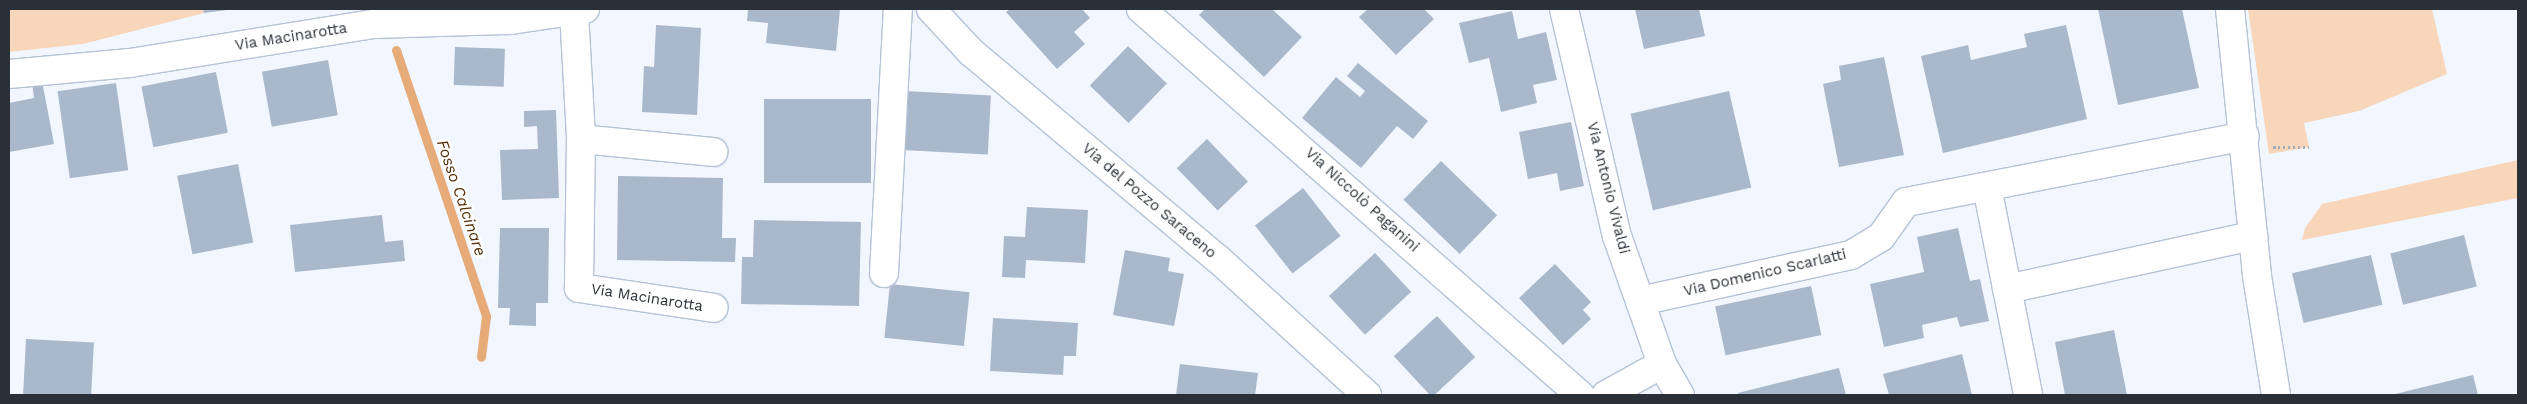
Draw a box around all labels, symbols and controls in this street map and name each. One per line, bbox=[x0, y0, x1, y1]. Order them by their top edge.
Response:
street label: Via Macinarotta bbox=[234, 19, 348, 55]
street label: Via Antonio Vivaldi bbox=[1583, 119, 1633, 257]
water label: Fosso Calcinare bbox=[432, 137, 490, 259]
street label: Via del Pozzo Saraceno bbox=[1078, 139, 1220, 263]
street label: Via Niccolò Paganini bbox=[1301, 144, 1423, 256]
street label: Via Domenico Scarlatti bbox=[1682, 245, 1848, 301]
street label: Via Macinarotta bbox=[590, 280, 704, 316]

